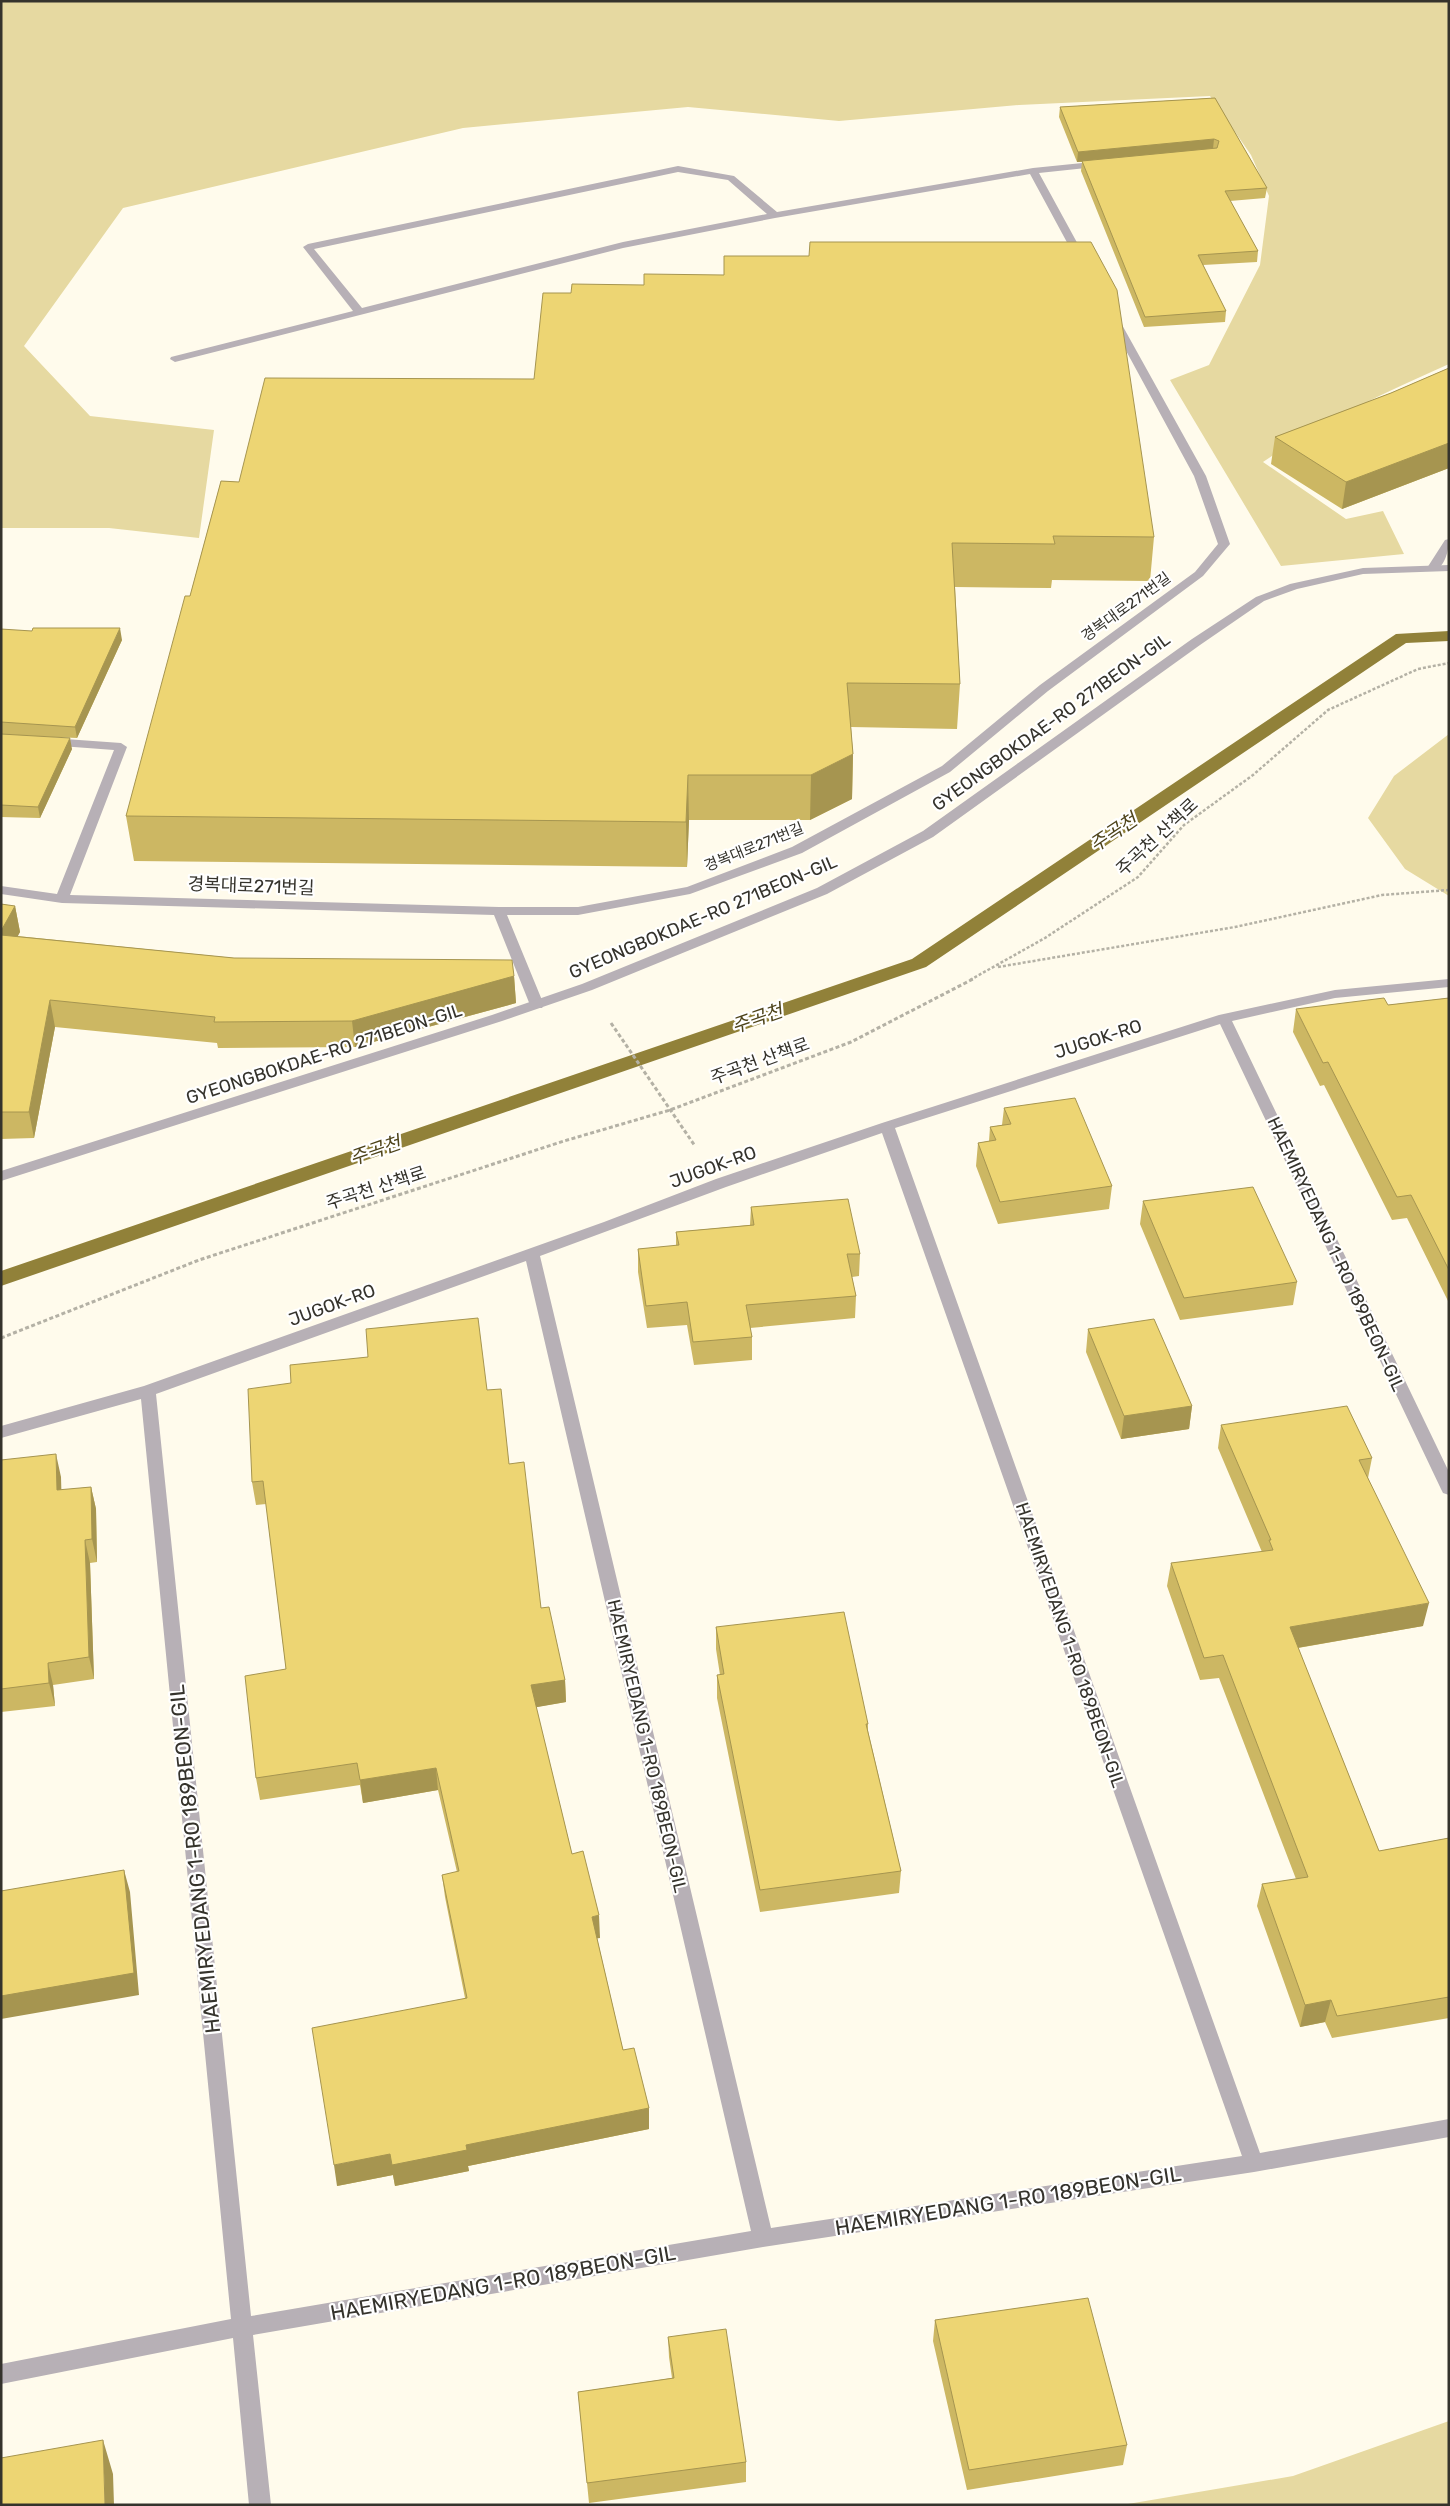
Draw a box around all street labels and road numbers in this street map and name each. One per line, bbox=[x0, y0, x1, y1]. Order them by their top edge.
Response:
street label: 경복대로271번길 bbox=[1078, 569, 1174, 645]
street label: GYEONGBOKDAE-RO 271BEON-GIL bbox=[928, 628, 1174, 816]
street label: 주곡천 산책로 bbox=[1112, 794, 1202, 880]
street label: 경복대로271번길 bbox=[702, 819, 806, 875]
street label: GYEONGBOKDAE-RO 271BEON-GIL bbox=[566, 850, 840, 984]
street label: 경복대로271번길 bbox=[187, 873, 315, 899]
street label: GYEONGBOKDAE-RO 271BEON-GIL bbox=[183, 999, 465, 1109]
street label: JUGOK-RO bbox=[1051, 1015, 1145, 1063]
street label: 주곡천 산책로 bbox=[707, 1033, 813, 1089]
street label: HAEMIRYEDANG 1-RO 189BEON-GIL bbox=[1263, 1113, 1409, 1395]
street label: JUGOK-RO bbox=[667, 1141, 759, 1193]
street label: 주곡천 산책로 bbox=[323, 1162, 429, 1214]
street label: JUGOK-RO bbox=[286, 1279, 378, 1331]
street label: HAEMIRYEDANG 1-RO 189BEON-GIL bbox=[1011, 1499, 1129, 1791]
street label: HAEMIRYEDANG 1-RO 189BEON-GIL bbox=[603, 1597, 691, 1895]
street label: HAEMIRYEDANG 1-RO 189BEON-GIL bbox=[164, 1683, 225, 2035]
street label: HAEMIRYEDANG 1-RO 189BEON-GIL bbox=[833, 2161, 1183, 2240]
street label: HAEMIRYEDANG 1-RO 189BEON-GIL bbox=[328, 2240, 678, 2325]

